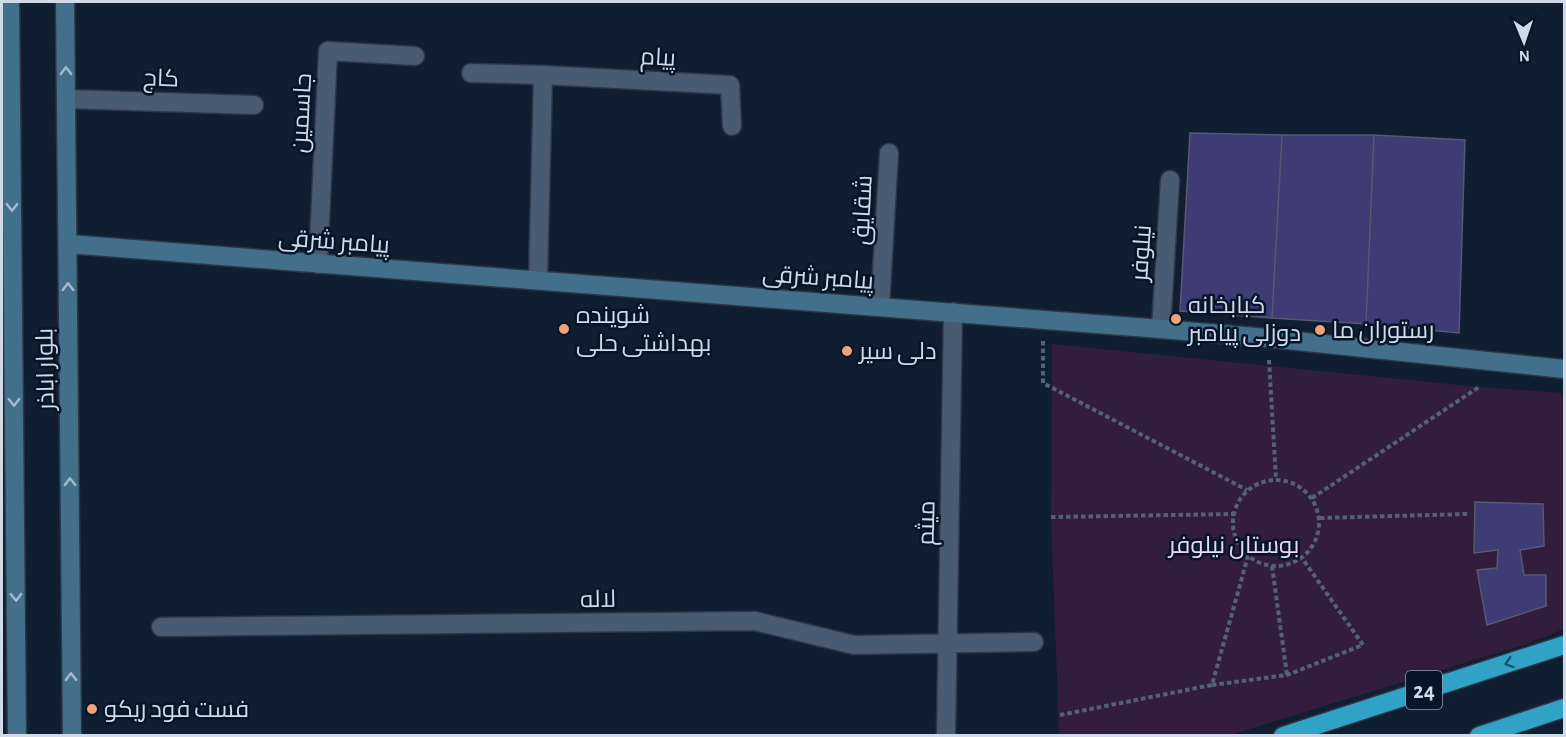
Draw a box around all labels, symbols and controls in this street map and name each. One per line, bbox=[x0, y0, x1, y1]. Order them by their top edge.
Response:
north arrow bbox=[1494, 12, 1554, 72]
street label: پیام bbox=[639, 45, 677, 74]
text: N bbox=[1519, 48, 1530, 64]
street label: کاج bbox=[142, 66, 179, 95]
one-way arrow bbox=[60, 67, 72, 76]
street label: جاسمین bbox=[288, 72, 317, 154]
street label: شقایق bbox=[848, 174, 879, 246]
one-way arrow bbox=[6, 202, 18, 211]
street label: نیلوفر bbox=[1128, 224, 1156, 284]
street label: پیامبر شرقی bbox=[277, 225, 391, 261]
street label: پیامبر شرقی bbox=[761, 261, 875, 297]
one-way arrow bbox=[62, 283, 74, 292]
place label: کبابخانه دوزلی پیامبر bbox=[1186, 294, 1301, 349]
place label: شوینده بهداشتی حلی bbox=[576, 303, 712, 357]
marker: کبابخانه دوزلی پیامبر bbox=[1169, 312, 1183, 326]
place label: رستوران ما bbox=[1332, 319, 1434, 344]
marker: شوینده بهداشتی حلی bbox=[557, 322, 571, 336]
marker: رستوران ما bbox=[1313, 323, 1327, 337]
street label: بلوار اباذر bbox=[33, 328, 59, 412]
place label: دلی سیر bbox=[857, 340, 936, 365]
marker: دلی سیر bbox=[840, 344, 854, 358]
one-way arrow bbox=[8, 397, 20, 406]
one-way arrow bbox=[64, 478, 76, 487]
street label: میثم bbox=[914, 500, 942, 546]
park label: بوستان نیلوفر bbox=[1167, 534, 1299, 559]
street label: لاله bbox=[580, 588, 616, 612]
one-way arrow bbox=[10, 592, 22, 601]
one-way arrow bbox=[1504, 656, 1515, 668]
road number: 24 bbox=[1406, 671, 1442, 709]
one-way arrow bbox=[65, 673, 78, 682]
place label: فست فود ریکو bbox=[104, 698, 249, 722]
marker: فست فود ریکو bbox=[85, 702, 99, 716]

